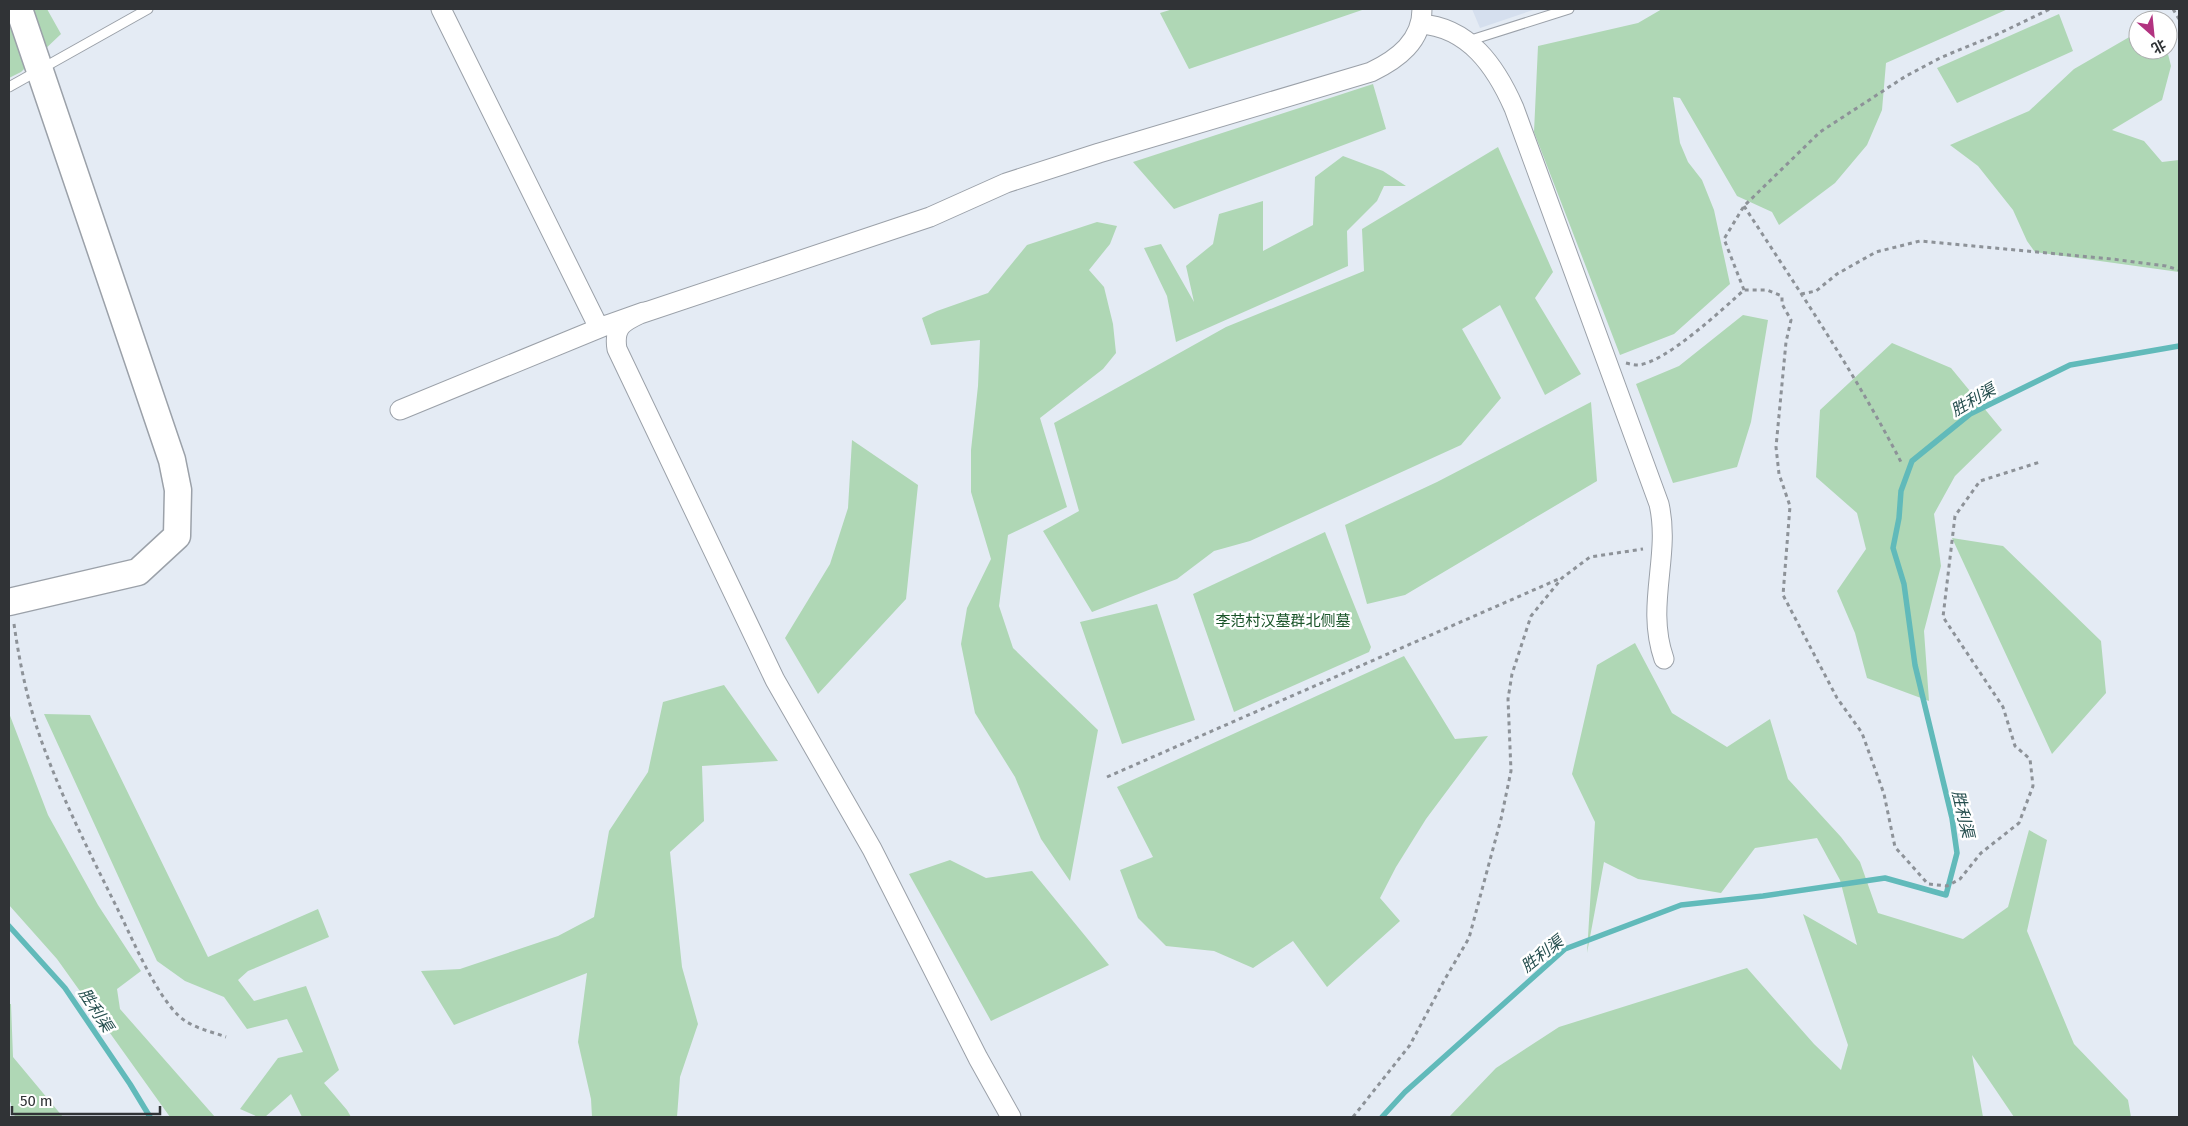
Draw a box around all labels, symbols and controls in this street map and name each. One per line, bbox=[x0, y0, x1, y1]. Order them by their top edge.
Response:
north arrow bbox=[2128, 10, 2178, 60]
text: 北 bbox=[2149, 35, 2169, 57]
water label: 胜利渠 bbox=[1947, 379, 2000, 420]
park label: 李范村汉墓群北侧墓 bbox=[1215, 612, 1351, 630]
water label: 胜利渠 bbox=[1948, 788, 1978, 841]
water label: 胜利渠 bbox=[1517, 931, 1568, 976]
water label: 胜利渠 bbox=[75, 985, 118, 1037]
scale bar bbox=[12, 1084, 160, 1116]
text: 50 m bbox=[20, 1092, 53, 1110]

